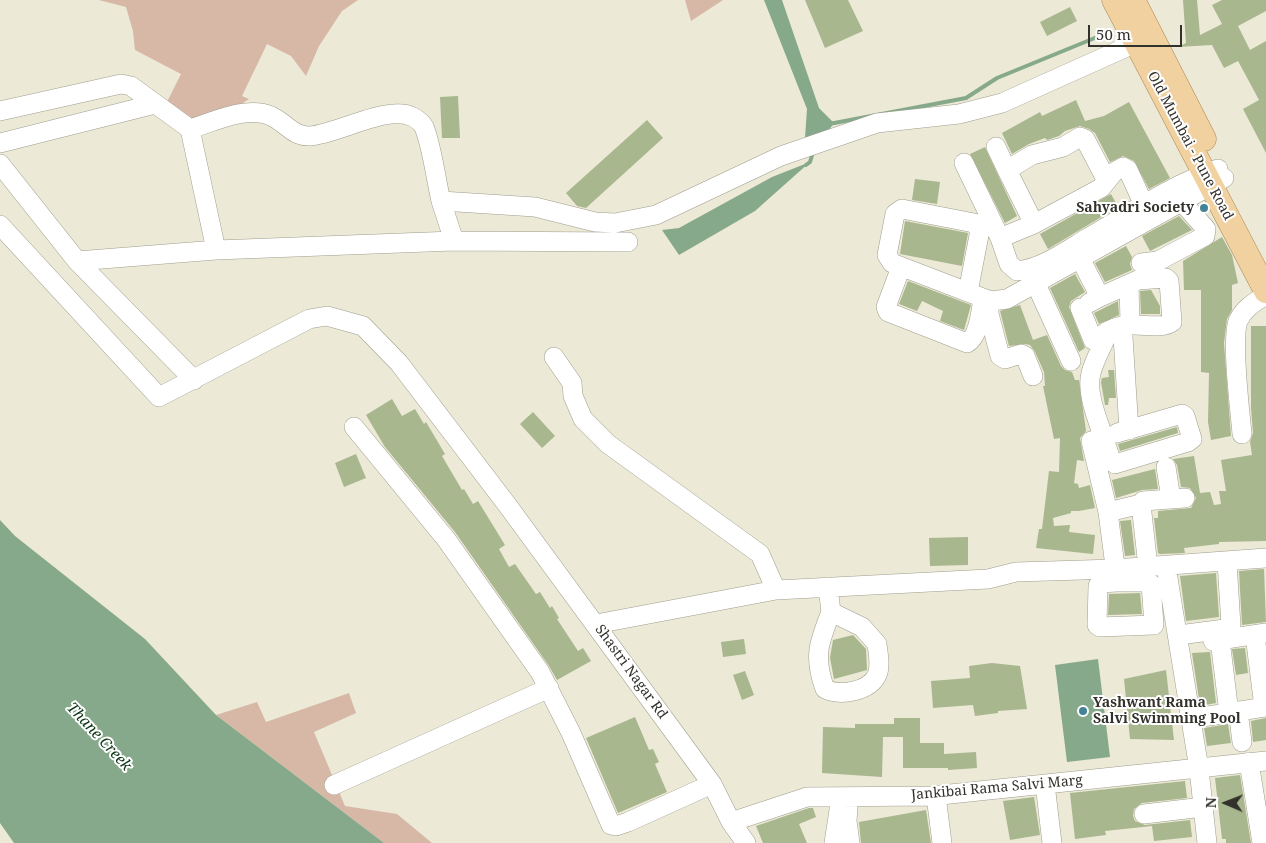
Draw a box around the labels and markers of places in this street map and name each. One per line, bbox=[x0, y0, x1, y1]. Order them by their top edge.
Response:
place label: Sahyadri Society bbox=[1076, 200, 1194, 216]
marker: Sahyadri Society bbox=[1198, 202, 1210, 214]
place label: Yashwant Rama Salvi Swimming Pool bbox=[1093, 695, 1241, 728]
marker: Yashwant Rama Salvi Swimming Pool bbox=[1077, 705, 1089, 717]

